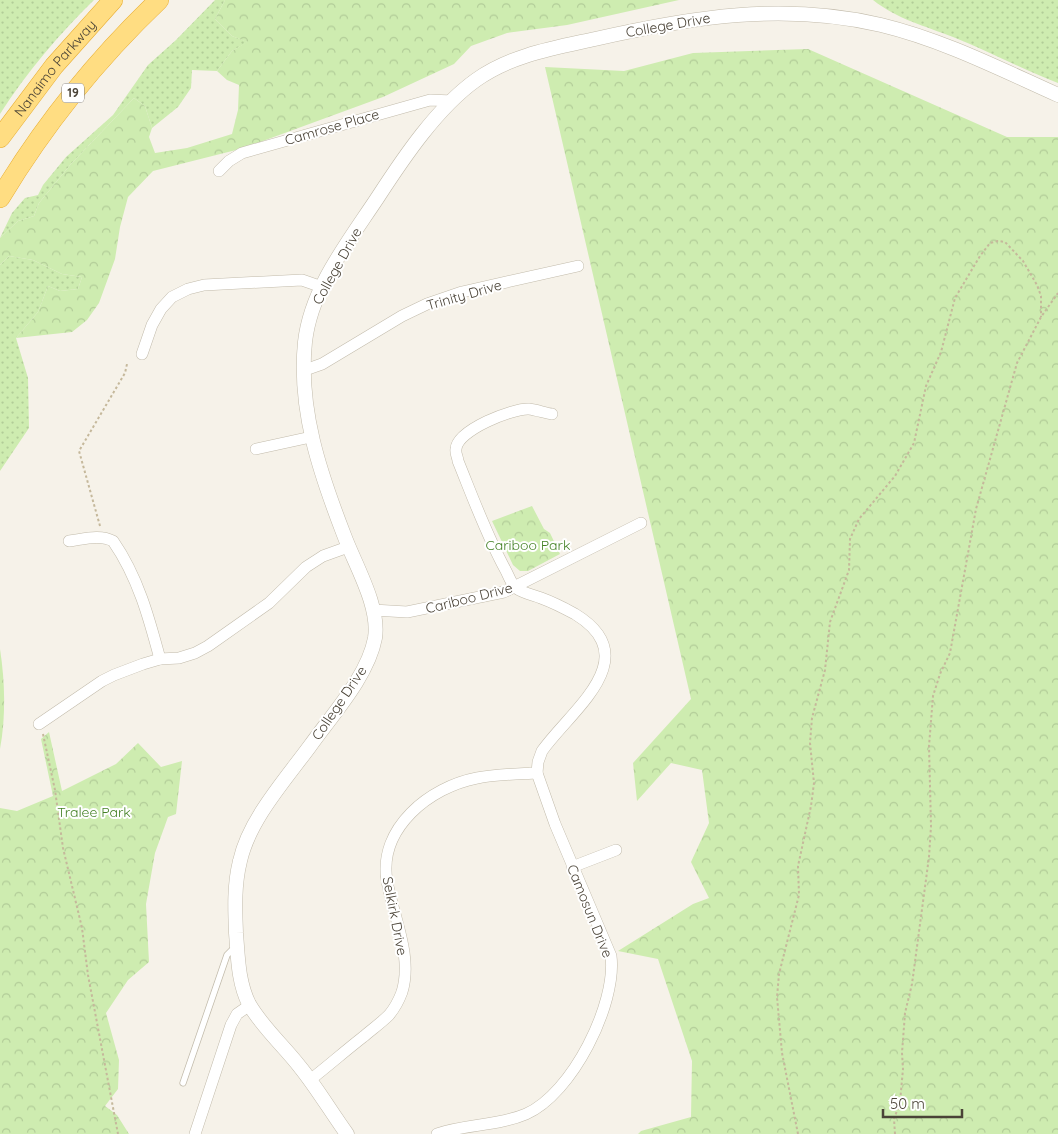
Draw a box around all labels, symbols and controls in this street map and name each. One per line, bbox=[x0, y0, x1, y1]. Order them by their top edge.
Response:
street label: College Drive bbox=[624, 9, 712, 41]
street label: Nanaimo Parkway bbox=[10, 16, 100, 120]
road number: 19 bbox=[62, 84, 84, 102]
street label: Camrose Place bbox=[283, 105, 381, 149]
street label: College Drive bbox=[308, 224, 366, 308]
street label: Trinity Drive bbox=[424, 276, 504, 314]
park label: Cariboo Park bbox=[486, 536, 570, 554]
street label: Cariboo Drive bbox=[424, 578, 514, 617]
street label: College Drive bbox=[308, 662, 370, 744]
park label: Tralee Park bbox=[57, 803, 131, 821]
street label: Camosun Drive bbox=[563, 862, 617, 960]
street label: Selkirk Drive bbox=[379, 875, 411, 957]
scale bar bbox=[883, 1086, 962, 1118]
text: 50 m bbox=[890, 1094, 925, 1113]

